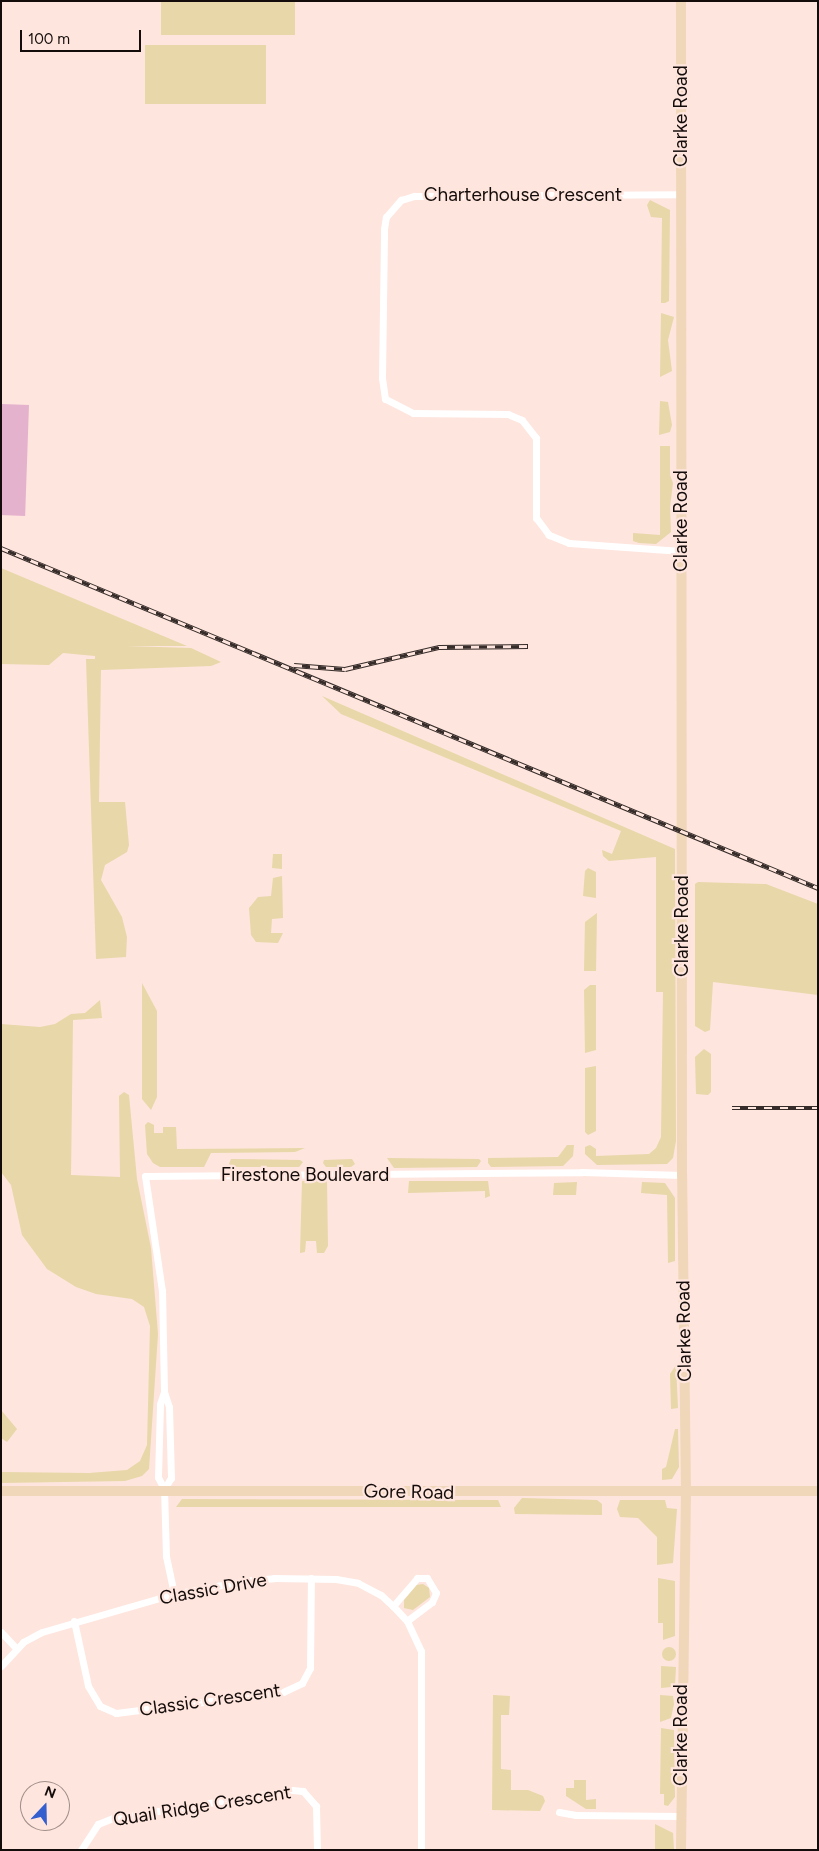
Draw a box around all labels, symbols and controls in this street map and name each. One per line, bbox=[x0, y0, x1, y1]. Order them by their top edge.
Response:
scale bar bbox=[22, 20, 144, 52]
text: 100 m bbox=[28, 30, 70, 48]
street label: Clarke Road bbox=[670, 65, 692, 167]
street label: Charterhouse Crescent bbox=[424, 184, 622, 206]
street label: Clarke Road bbox=[670, 470, 692, 572]
street label: Clarke Road bbox=[671, 875, 693, 977]
street label: Firestone Boulevard bbox=[221, 1164, 389, 1186]
street label: Clarke Road bbox=[672, 1280, 696, 1382]
street label: Gore Road bbox=[363, 1480, 455, 1504]
street label: Classic Drive bbox=[158, 1568, 268, 1610]
street label: Classic Crescent bbox=[138, 1679, 282, 1721]
street label: Clarke Road bbox=[670, 1684, 692, 1786]
north arrow bbox=[20, 1781, 70, 1831]
street label: Quail Ridge Crescent bbox=[111, 1781, 293, 1831]
text: N bbox=[42, 1783, 58, 1802]

